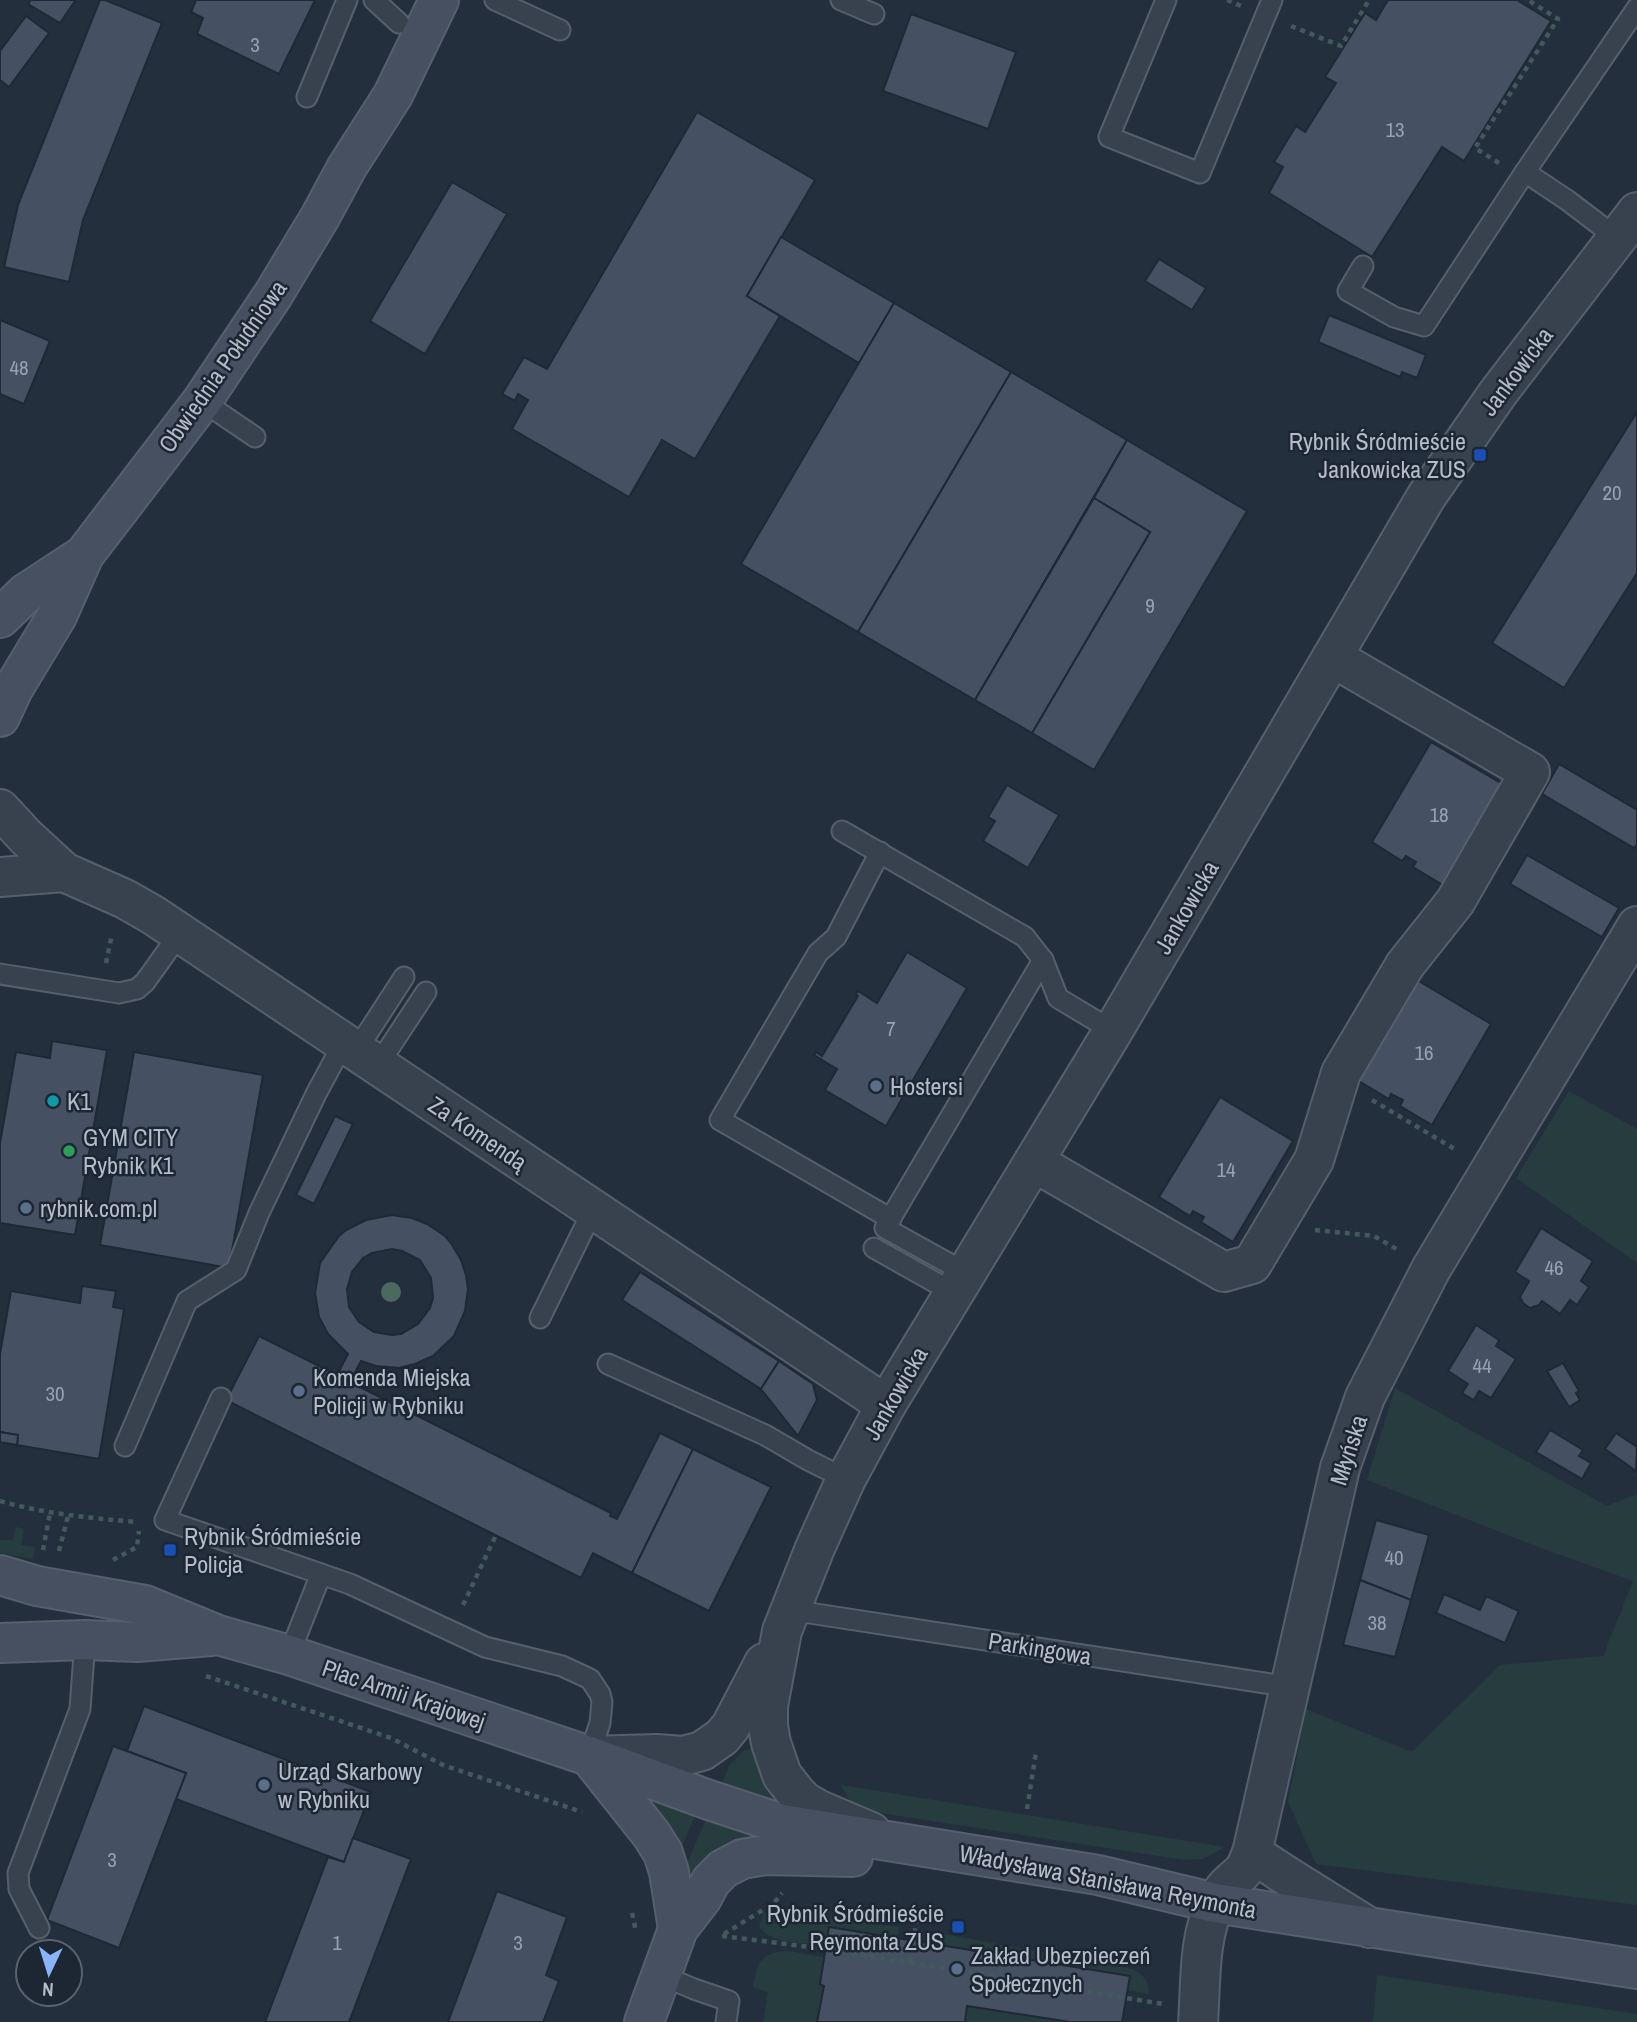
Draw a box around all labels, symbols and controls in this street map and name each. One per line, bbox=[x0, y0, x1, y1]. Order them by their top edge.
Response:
house number: 3 bbox=[250, 30, 260, 59]
house number: 13 bbox=[1385, 115, 1405, 144]
street label: Obwiednia Południowa bbox=[151, 273, 293, 459]
street label: Jankowicka bbox=[1472, 320, 1560, 422]
house number: 48 bbox=[9, 353, 29, 382]
place label: Rybnik Śródmieście Jankowicka ZUS bbox=[1289, 425, 1466, 485]
marker: Rybnik Śródmieście Jankowicka ZUS bbox=[1472, 447, 1488, 463]
house number: 20 bbox=[1602, 478, 1622, 507]
house number: 9 bbox=[1145, 591, 1155, 620]
house number: 18 bbox=[1429, 800, 1449, 829]
street label: Jankowicka bbox=[1146, 854, 1226, 960]
house number: 7 bbox=[886, 1014, 896, 1043]
house number: 16 bbox=[1414, 1038, 1434, 1067]
place label: Hostersi bbox=[890, 1070, 963, 1102]
marker: Hostersi bbox=[868, 1078, 884, 1094]
place label: K1 bbox=[67, 1085, 91, 1117]
street label: Za Komendą bbox=[422, 1088, 535, 1178]
marker: K1 bbox=[45, 1093, 61, 1109]
place label: GYM CITY Rybnik K1 bbox=[83, 1121, 178, 1181]
marker: GYM CITY Rybnik K1 bbox=[61, 1143, 77, 1159]
house number: 14 bbox=[1216, 1155, 1236, 1184]
place label: rybnik.com.pl bbox=[40, 1192, 157, 1224]
marker: rybnik.com.pl bbox=[18, 1200, 34, 1216]
house number: 46 bbox=[1544, 1253, 1564, 1282]
street label: Jankowicka bbox=[855, 1340, 935, 1446]
house number: 44 bbox=[1472, 1351, 1492, 1380]
place label: Komenda Miejska Policji w Rybniku bbox=[313, 1361, 471, 1421]
house number: 30 bbox=[45, 1379, 65, 1408]
marker: Komenda Miejska Policji w Rybniku bbox=[291, 1383, 307, 1399]
street label: Młyńska bbox=[1322, 1411, 1374, 1489]
place label: Rybnik Śródmieście Policja bbox=[184, 1520, 361, 1580]
marker: Rybnik Śródmieście Policja bbox=[162, 1542, 178, 1558]
house number: 40 bbox=[1384, 1543, 1404, 1572]
house number: 38 bbox=[1367, 1608, 1387, 1637]
street label: Parkingowa bbox=[986, 1624, 1094, 1672]
street label: Plac Armii Krajowej bbox=[318, 1651, 490, 1737]
place label: Urząd Skarbowy w Rybniku bbox=[278, 1755, 423, 1815]
marker: Urząd Skarbowy w Rybniku bbox=[256, 1777, 272, 1793]
street label: Władysława Stanisława Reymonta bbox=[957, 1836, 1259, 1926]
house number: 3 bbox=[107, 1845, 117, 1874]
place label: Rybnik Śródmieście Reymonta ZUS bbox=[767, 1897, 944, 1957]
marker: Rybnik Śródmieście Reymonta ZUS bbox=[950, 1919, 966, 1935]
house number: 1 bbox=[332, 1928, 342, 1957]
house number: 3 bbox=[513, 1928, 523, 1957]
north arrow bbox=[14, 1938, 84, 2008]
place label: Zakład Ubezpieczeń Społecznych bbox=[971, 1939, 1150, 1999]
marker: Zakład Ubezpieczeń Społecznych bbox=[949, 1961, 965, 1977]
text: N bbox=[41, 1977, 54, 2003]

